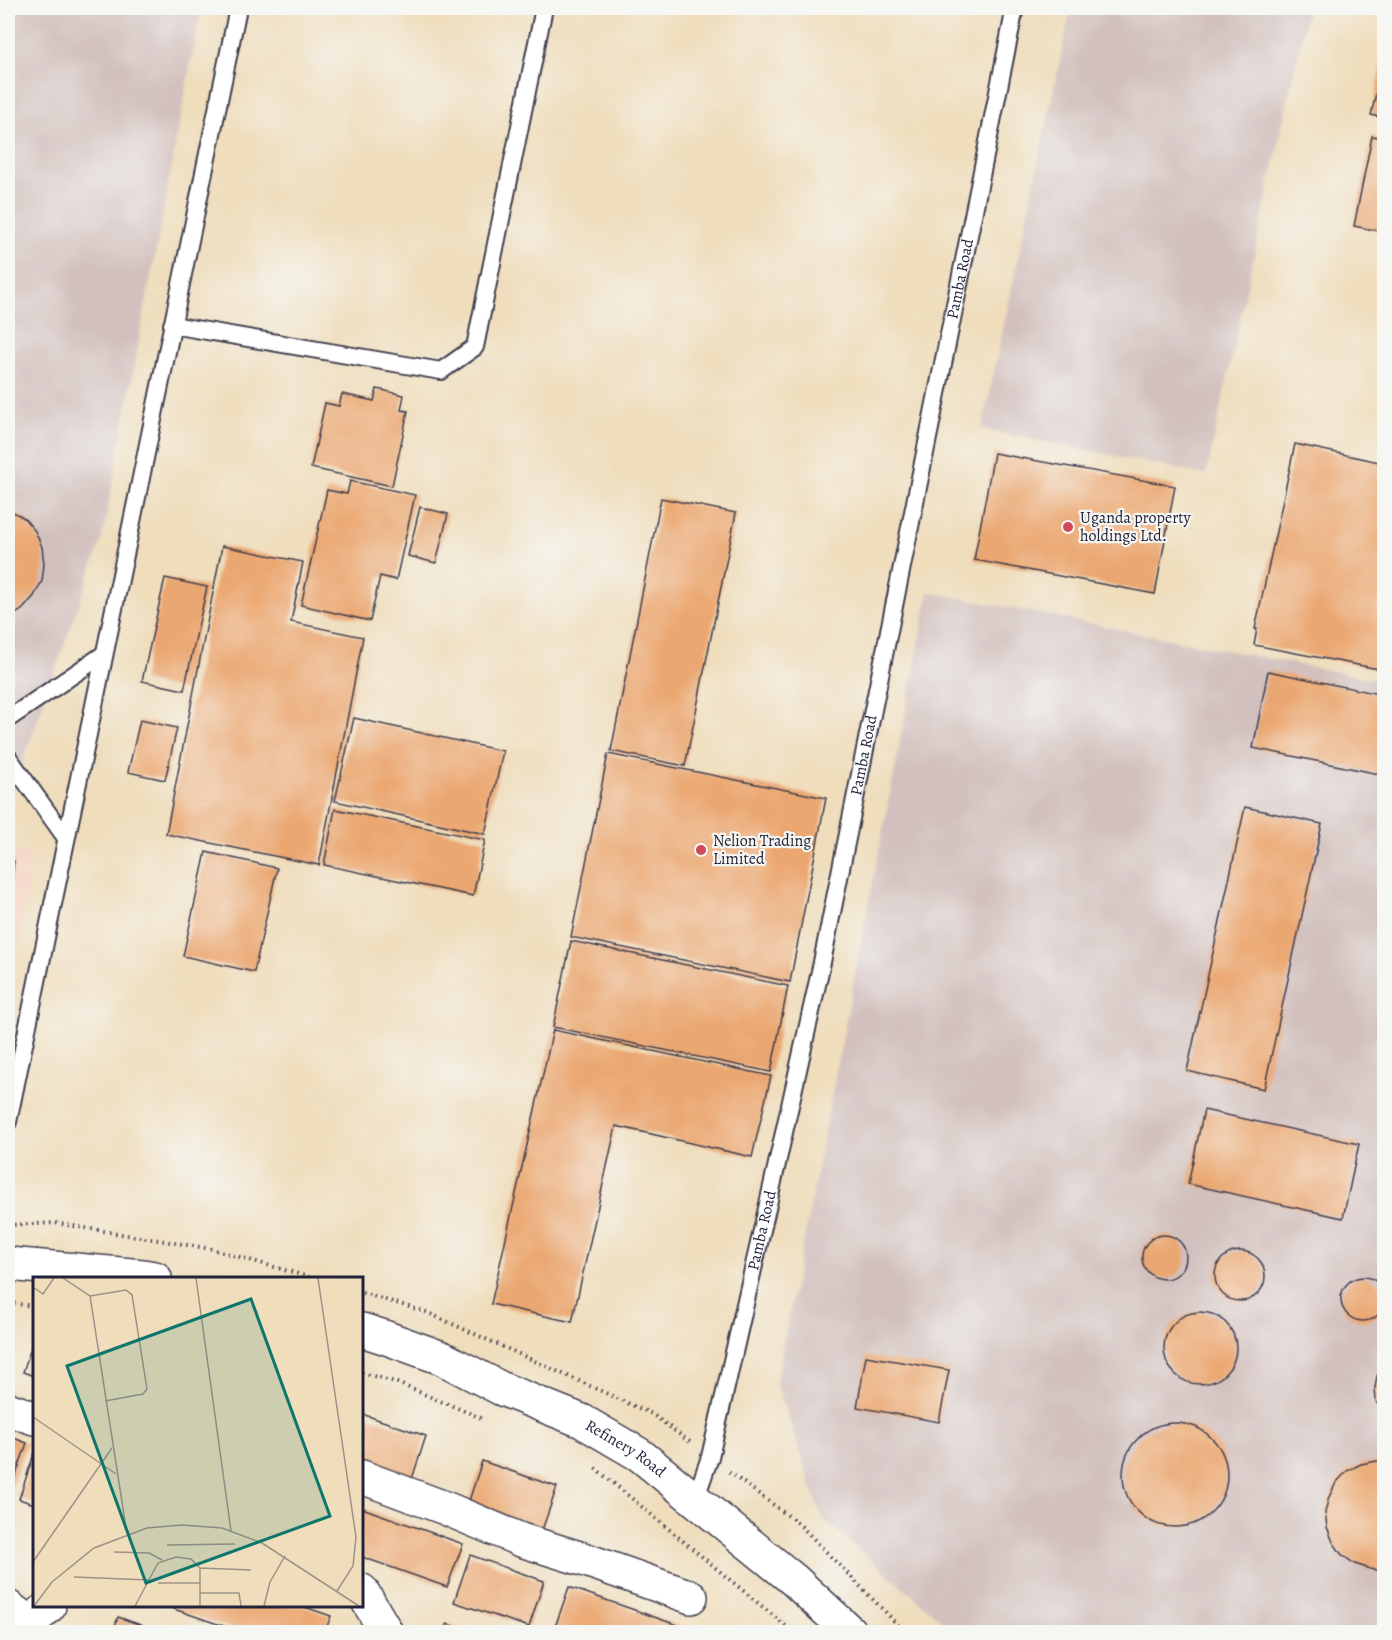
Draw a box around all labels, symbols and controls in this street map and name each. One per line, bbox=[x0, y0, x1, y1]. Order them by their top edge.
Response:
street label: Pamba Road bbox=[941, 236, 979, 321]
place label: Uganda property holdings Ltd. bbox=[1080, 507, 1192, 547]
marker: Uganda property holdings Ltd. bbox=[1061, 520, 1075, 534]
street label: Pamba Road bbox=[845, 713, 883, 797]
place label: Nelion Trading Limited bbox=[713, 830, 811, 870]
marker: Nelion Trading Limited bbox=[694, 843, 708, 857]
street label: Pamba Road bbox=[742, 1188, 782, 1273]
inset map bbox=[33, 1277, 363, 1607]
street label: Refinery Road bbox=[581, 1414, 671, 1483]

